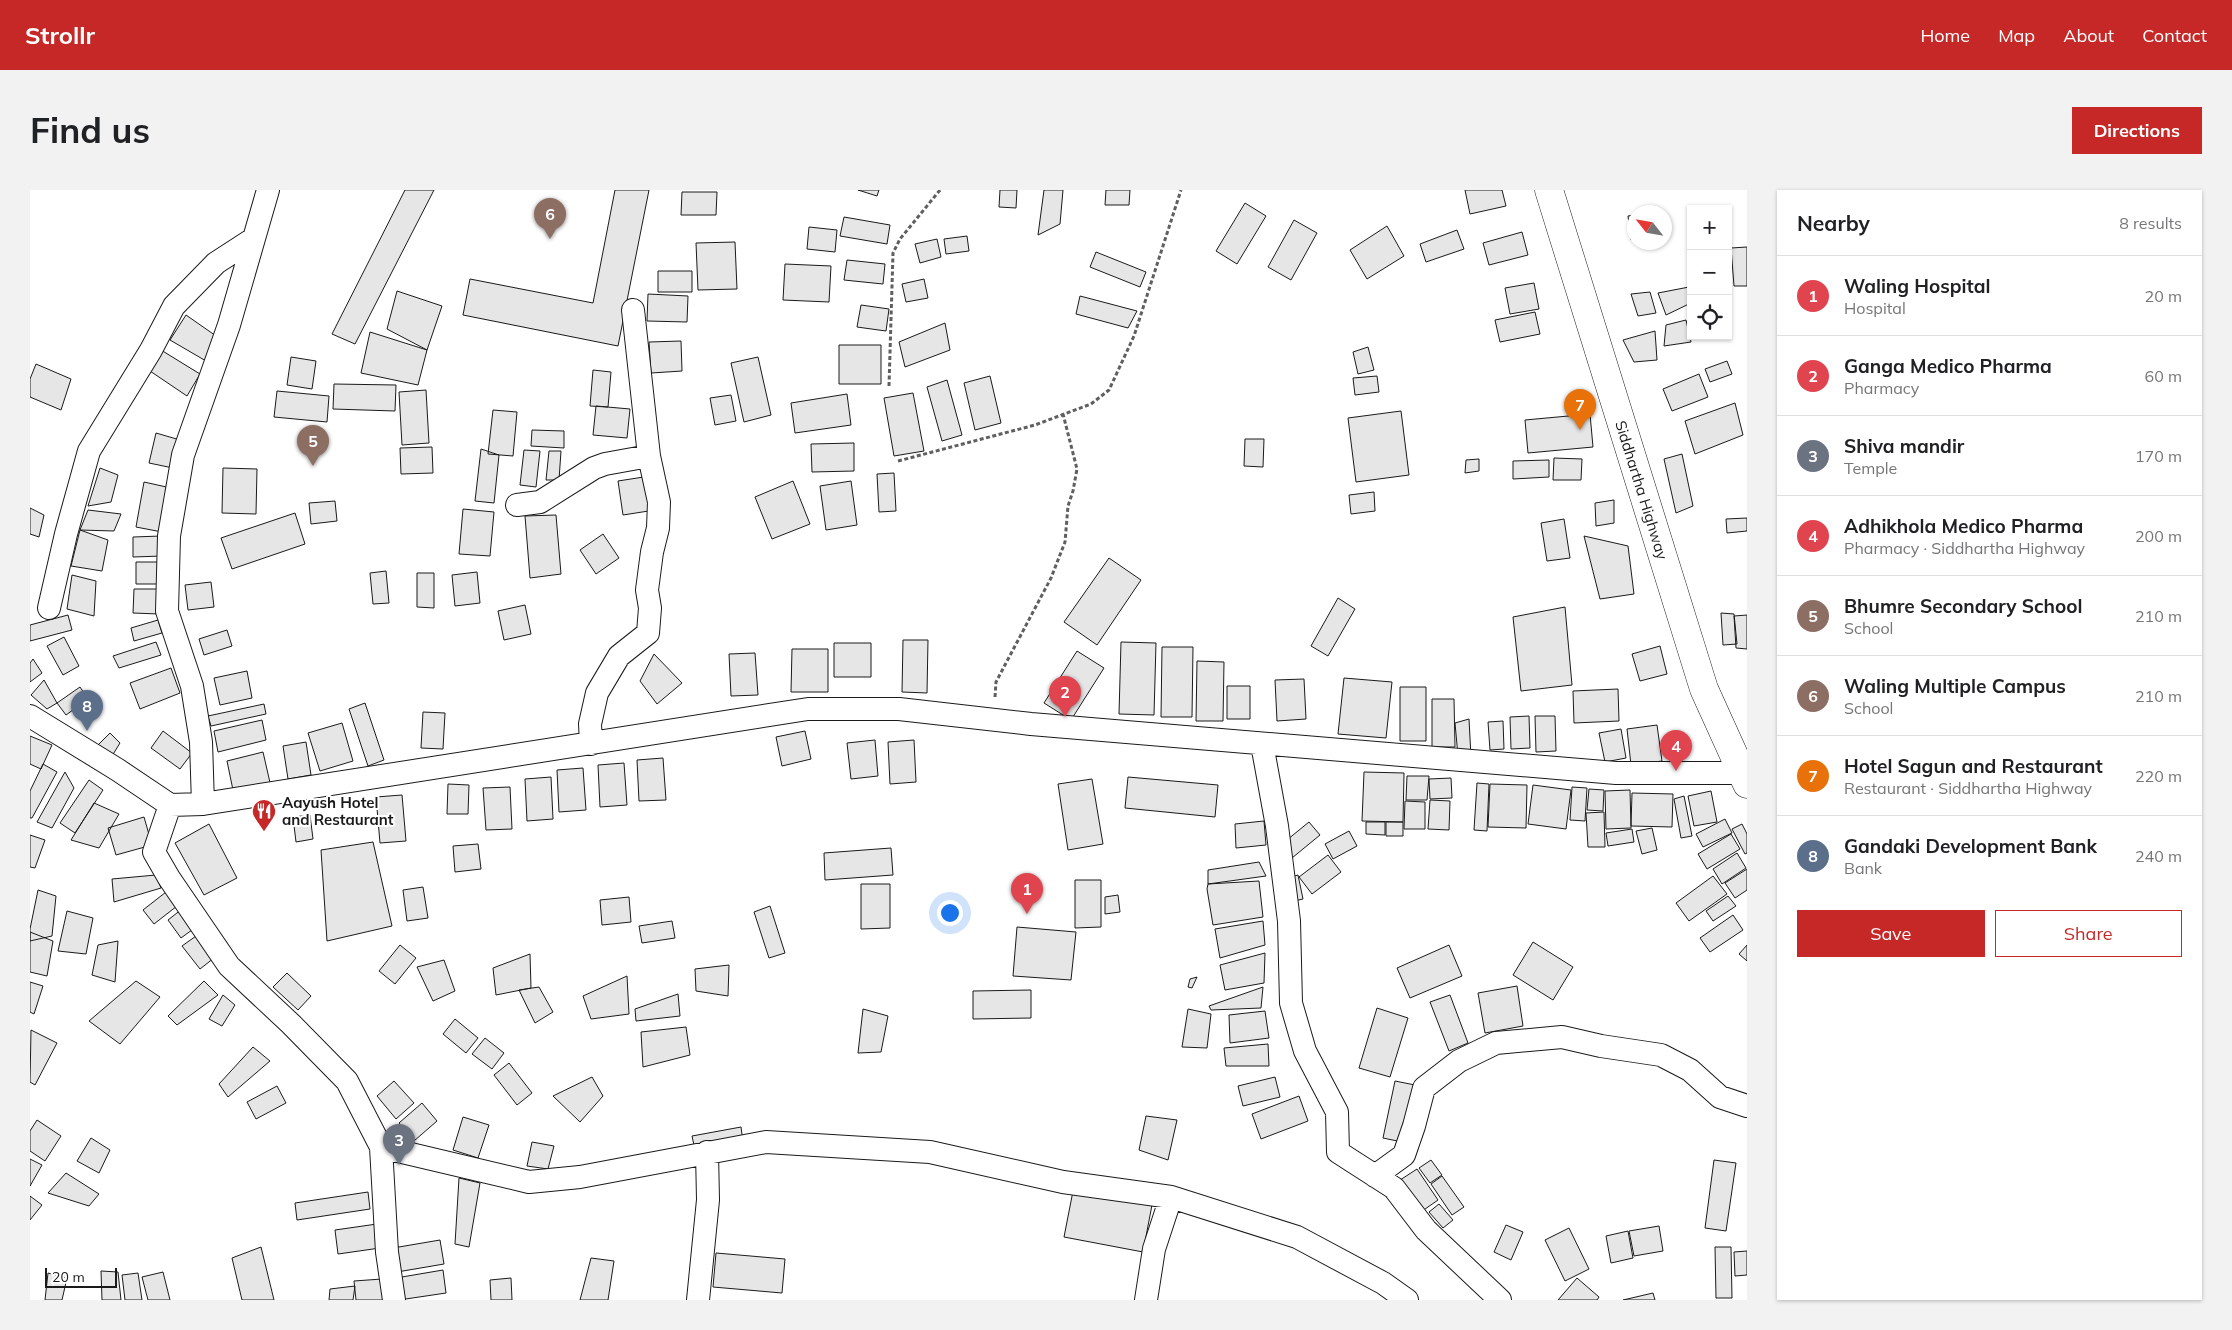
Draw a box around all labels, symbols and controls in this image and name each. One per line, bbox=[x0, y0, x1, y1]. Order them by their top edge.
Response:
text: Strollr bbox=[25, 20, 95, 50]
text: Home bbox=[1920, 24, 1970, 47]
text: Map bbox=[1998, 24, 2035, 47]
text: About bbox=[2063, 24, 2114, 47]
text: Contact bbox=[2142, 24, 2207, 47]
button: Directions bbox=[2072, 107, 2202, 154]
text: Find us bbox=[30, 108, 150, 152]
pin: 6 bbox=[534, 198, 566, 239]
north arrow bbox=[1627, 205, 1672, 250]
map controls bbox=[1687, 205, 1732, 340]
button: + bbox=[1687, 205, 1732, 250]
text: Nearby bbox=[1797, 210, 1870, 236]
text: 8 results bbox=[2119, 213, 2182, 233]
button: − bbox=[1687, 250, 1732, 295]
text: Waling Hospital bbox=[1844, 274, 1991, 298]
text: 1 bbox=[1808, 286, 1818, 306]
text: 20 m bbox=[2145, 286, 2182, 306]
button: locate bbox=[1687, 295, 1732, 340]
text: Hospital bbox=[1844, 298, 1906, 318]
text: Ganga Medico Pharma bbox=[1844, 354, 2052, 378]
text: 2 bbox=[1808, 366, 1818, 386]
text: 60 m bbox=[2145, 366, 2182, 386]
text: Pharmacy bbox=[1844, 378, 1919, 398]
pin: 7 bbox=[1564, 389, 1596, 430]
street label: Siddhartha Highway bbox=[1612, 418, 1673, 562]
pin: 5 bbox=[297, 425, 329, 466]
text: Shiva mandir bbox=[1844, 434, 1964, 458]
text: 3 bbox=[1808, 446, 1818, 466]
text: 170 m bbox=[2135, 446, 2182, 466]
text: Temple bbox=[1844, 458, 1897, 478]
text: Adhikhola Medico Pharma bbox=[1844, 514, 2083, 538]
text: 4 bbox=[1808, 526, 1818, 546]
text: 200 m bbox=[2135, 526, 2182, 546]
text: Pharmacy · Siddhartha Highway bbox=[1844, 538, 2085, 558]
text: Bhumre Secondary School bbox=[1844, 594, 2083, 618]
text: 5 bbox=[1808, 606, 1818, 626]
text: 210 m bbox=[2135, 606, 2182, 626]
text: School bbox=[1844, 618, 1893, 638]
text: Waling Multiple Campus bbox=[1844, 674, 2066, 698]
pin: 2 bbox=[1049, 676, 1081, 717]
text: 6 bbox=[1808, 686, 1818, 706]
text: 210 m bbox=[2135, 686, 2182, 706]
pin: 8 bbox=[71, 690, 103, 731]
text: School bbox=[1844, 698, 1893, 718]
pin: 4 bbox=[1660, 730, 1692, 771]
text: Hotel Sagun and Restaurant bbox=[1844, 754, 2103, 778]
text: 7 bbox=[1808, 766, 1818, 786]
text: 220 m bbox=[2135, 766, 2182, 786]
text: Restaurant · Siddhartha Highway bbox=[1844, 778, 2092, 798]
place label: Aayush Hotel and Restaurant bbox=[282, 793, 394, 829]
restaurant icon: Aayush Hotel and Restaurant bbox=[251, 798, 277, 832]
text: Gandaki Development Bank bbox=[1844, 834, 2097, 858]
text: 8 bbox=[1808, 846, 1818, 866]
text: 240 m bbox=[2135, 846, 2182, 866]
text: Bank bbox=[1844, 858, 1882, 878]
pin: 1 bbox=[1011, 873, 1043, 914]
your location bbox=[937, 900, 963, 926]
button: Save bbox=[1797, 910, 1985, 957]
button: Share bbox=[1995, 910, 2182, 957]
pin: 3 bbox=[383, 1124, 415, 1165]
scale bar bbox=[45, 1265, 118, 1288]
text: 20 m bbox=[52, 1268, 85, 1286]

